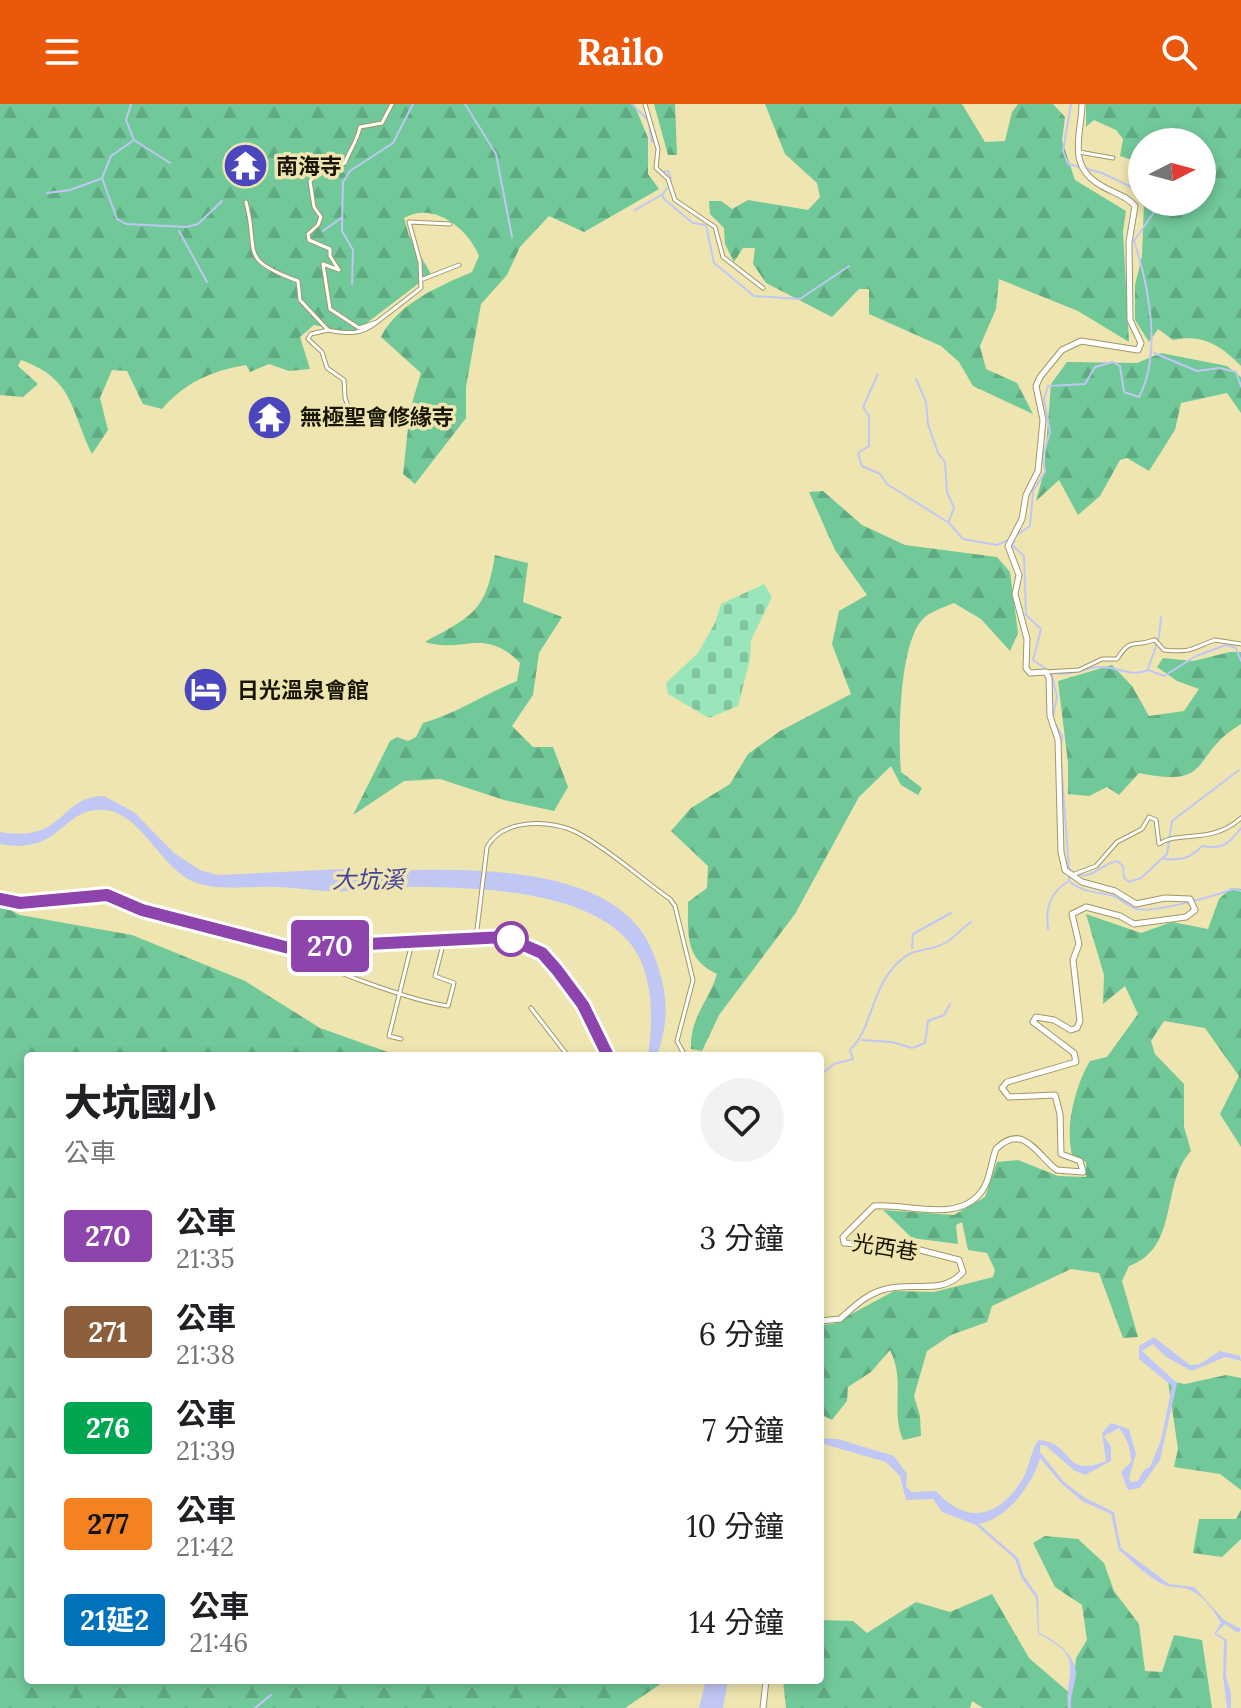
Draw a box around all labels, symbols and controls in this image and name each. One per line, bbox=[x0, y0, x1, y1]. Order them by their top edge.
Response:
text: Railo bbox=[577, 29, 664, 75]
icon: menu bbox=[40, 30, 84, 74]
icon: search bbox=[1157, 30, 1201, 74]
north arrow bbox=[1128, 128, 1216, 216]
map controls bbox=[1128, 128, 1216, 216]
temple icon: 南海寺 bbox=[221, 142, 269, 190]
place label: 南海寺 bbox=[276, 152, 342, 180]
temple icon: 無極聖會修緣寺 bbox=[245, 393, 293, 441]
place label: 無極聖會修緣寺 bbox=[300, 403, 454, 431]
hotel icon: 日光溫泉會館 bbox=[182, 666, 230, 714]
place label: 日光溫泉會館 bbox=[237, 676, 369, 704]
water label: 大坑溪 bbox=[332, 864, 407, 895]
line badge: 270 bbox=[284, 920, 376, 972]
unlabelled marker bbox=[494, 922, 528, 956]
text: 270 bbox=[307, 928, 353, 964]
text: 大坑國小 bbox=[64, 1078, 216, 1126]
button: heart bbox=[700, 1078, 784, 1162]
text: 公車 bbox=[64, 1136, 116, 1169]
text: 公車 bbox=[176, 1203, 236, 1241]
text: 270 bbox=[85, 1218, 131, 1254]
text: 3 分鐘 bbox=[699, 1219, 784, 1257]
street label: 光西巷 bbox=[850, 1228, 920, 1266]
text: 21:35 bbox=[176, 1242, 235, 1275]
text: 公車 bbox=[176, 1299, 236, 1337]
text: 271 bbox=[88, 1314, 128, 1350]
text: 6 分鐘 bbox=[699, 1315, 784, 1353]
text: 21:38 bbox=[176, 1338, 235, 1371]
text: 公車 bbox=[176, 1395, 236, 1433]
text: 276 bbox=[86, 1410, 130, 1446]
text: 7 分鐘 bbox=[702, 1411, 784, 1449]
text: 21:39 bbox=[176, 1434, 235, 1467]
text: 公車 bbox=[176, 1491, 236, 1529]
text: 277 bbox=[87, 1506, 129, 1542]
text: 10 分鐘 bbox=[687, 1507, 784, 1545]
text: 21:42 bbox=[176, 1530, 234, 1563]
text: 公車 bbox=[189, 1587, 249, 1625]
text: 21延2 bbox=[80, 1602, 149, 1638]
text: 14 分鐘 bbox=[689, 1603, 784, 1641]
text: 21:46 bbox=[189, 1626, 248, 1659]

